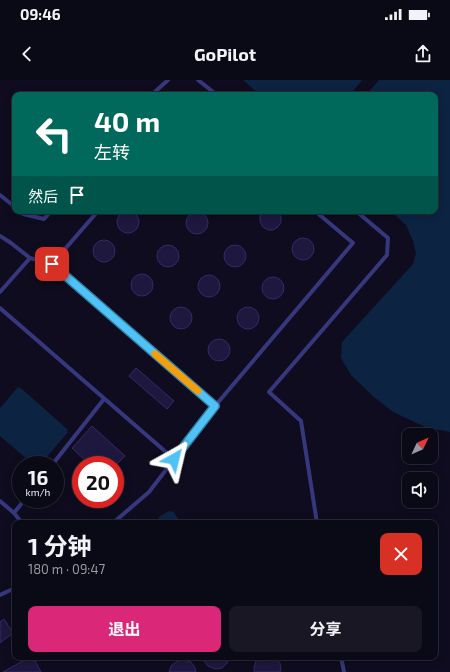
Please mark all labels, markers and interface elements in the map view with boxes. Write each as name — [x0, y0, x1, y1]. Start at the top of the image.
text: 09:46 — [20, 5, 61, 23]
icon: back — [16, 43, 38, 65]
text: GoPilot — [194, 43, 256, 65]
icon: share — [412, 43, 434, 65]
text: 40 m — [94, 104, 160, 138]
icon: left — [28, 108, 80, 160]
text: 左转 — [94, 141, 130, 163]
icon: arrive — [66, 184, 88, 206]
text: 然后 — [28, 187, 58, 205]
pin — [35, 247, 69, 281]
icon: arrive — [41, 253, 63, 275]
north arrow — [402, 428, 438, 464]
map controls — [402, 428, 438, 508]
position arrow — [153, 438, 195, 480]
speed limit sign: 20 — [72, 456, 124, 508]
text: 16 — [28, 465, 48, 489]
button: sound — [402, 472, 438, 508]
text: km/h — [26, 486, 50, 498]
text: 1 分钟 — [28, 531, 92, 560]
button: close — [380, 533, 422, 575]
text: 180 m · 09:47 — [28, 561, 105, 577]
button: 退出 — [28, 606, 221, 652]
button: 分享 — [229, 606, 422, 652]

